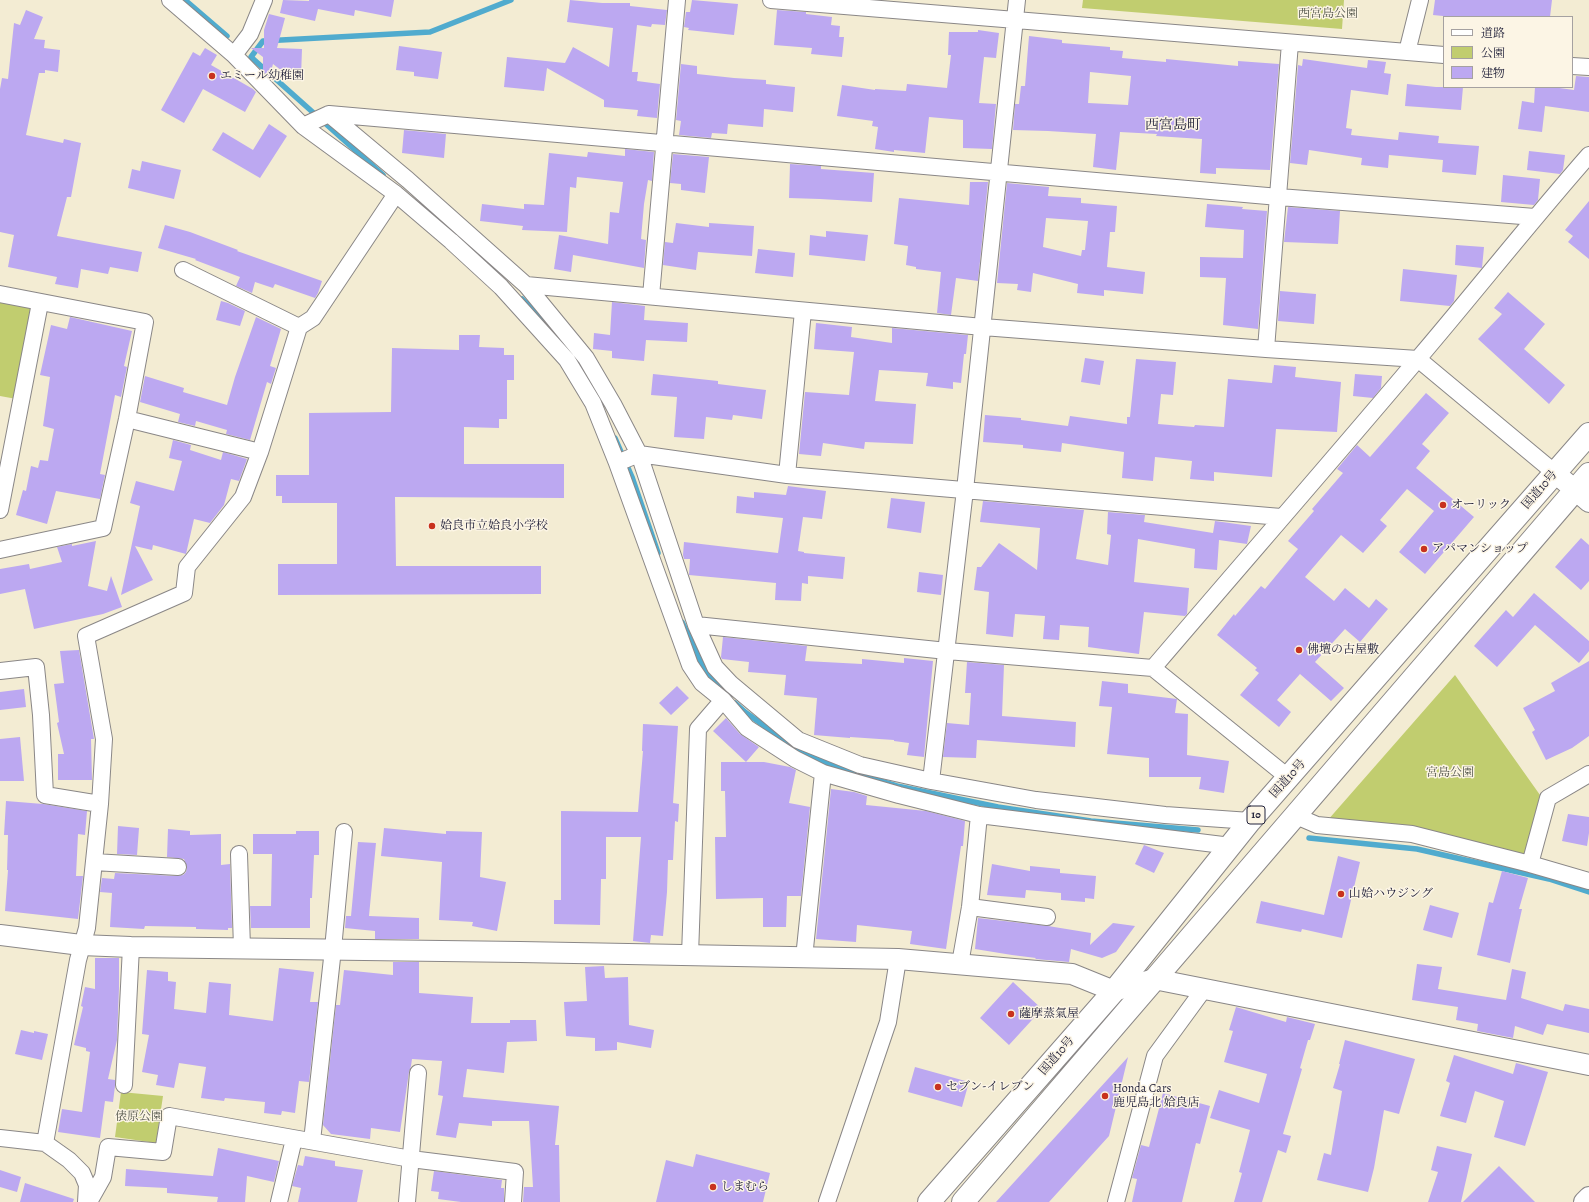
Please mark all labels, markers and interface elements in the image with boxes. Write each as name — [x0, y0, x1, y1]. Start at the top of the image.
park label: 西宮島公園 — [1298, 7, 1358, 21]
legend — [1443, 16, 1573, 88]
text: 道路 — [1481, 25, 1505, 41]
text: 公園 — [1481, 45, 1505, 61]
text: 建物 — [1481, 65, 1505, 81]
place label: エミール幼稚園 — [220, 69, 304, 83]
marker: エミール幼稚園 — [207, 71, 217, 81]
district label: 西宮島町 — [1145, 118, 1201, 134]
street label: 国道10号 — [1519, 468, 1561, 512]
place label: オーリック — [1451, 498, 1511, 512]
marker: オーリック — [1438, 500, 1448, 510]
place label: 姶良市立姶良小学校 — [440, 519, 548, 533]
marker: 姶良市立姶良小学校 — [427, 521, 437, 531]
place label: アパマンショップ — [1432, 542, 1528, 556]
marker: アパマンショップ — [1419, 544, 1429, 554]
place label: 佛壇の古屋敷 — [1307, 643, 1379, 657]
marker: 佛壇の古屋敷 — [1294, 645, 1304, 655]
street label: 国道10号 — [1267, 757, 1309, 801]
park label: 宮島公園 — [1426, 766, 1474, 780]
road number: 10 — [1247, 806, 1265, 824]
place label: 山姶ハウジング — [1349, 887, 1433, 901]
marker: 山姶ハウジング — [1336, 889, 1346, 899]
place label: 薩摩蒸氣屋 — [1019, 1007, 1079, 1021]
marker: 薩摩蒸氣屋 — [1006, 1009, 1016, 1019]
street label: 国道10号 — [1036, 1034, 1078, 1078]
place label: セブン-イレブン — [946, 1080, 1035, 1094]
marker: セブン-イレブン — [933, 1082, 943, 1092]
place label: Honda Cars 鹿児島北 姶良店 — [1113, 1082, 1199, 1110]
marker: Honda Cars 鹿児島北 姶良店 — [1100, 1091, 1110, 1101]
park label: 俵原公園 — [115, 1110, 163, 1124]
place label: しまむら — [721, 1180, 769, 1194]
marker: しまむら — [708, 1182, 718, 1192]

